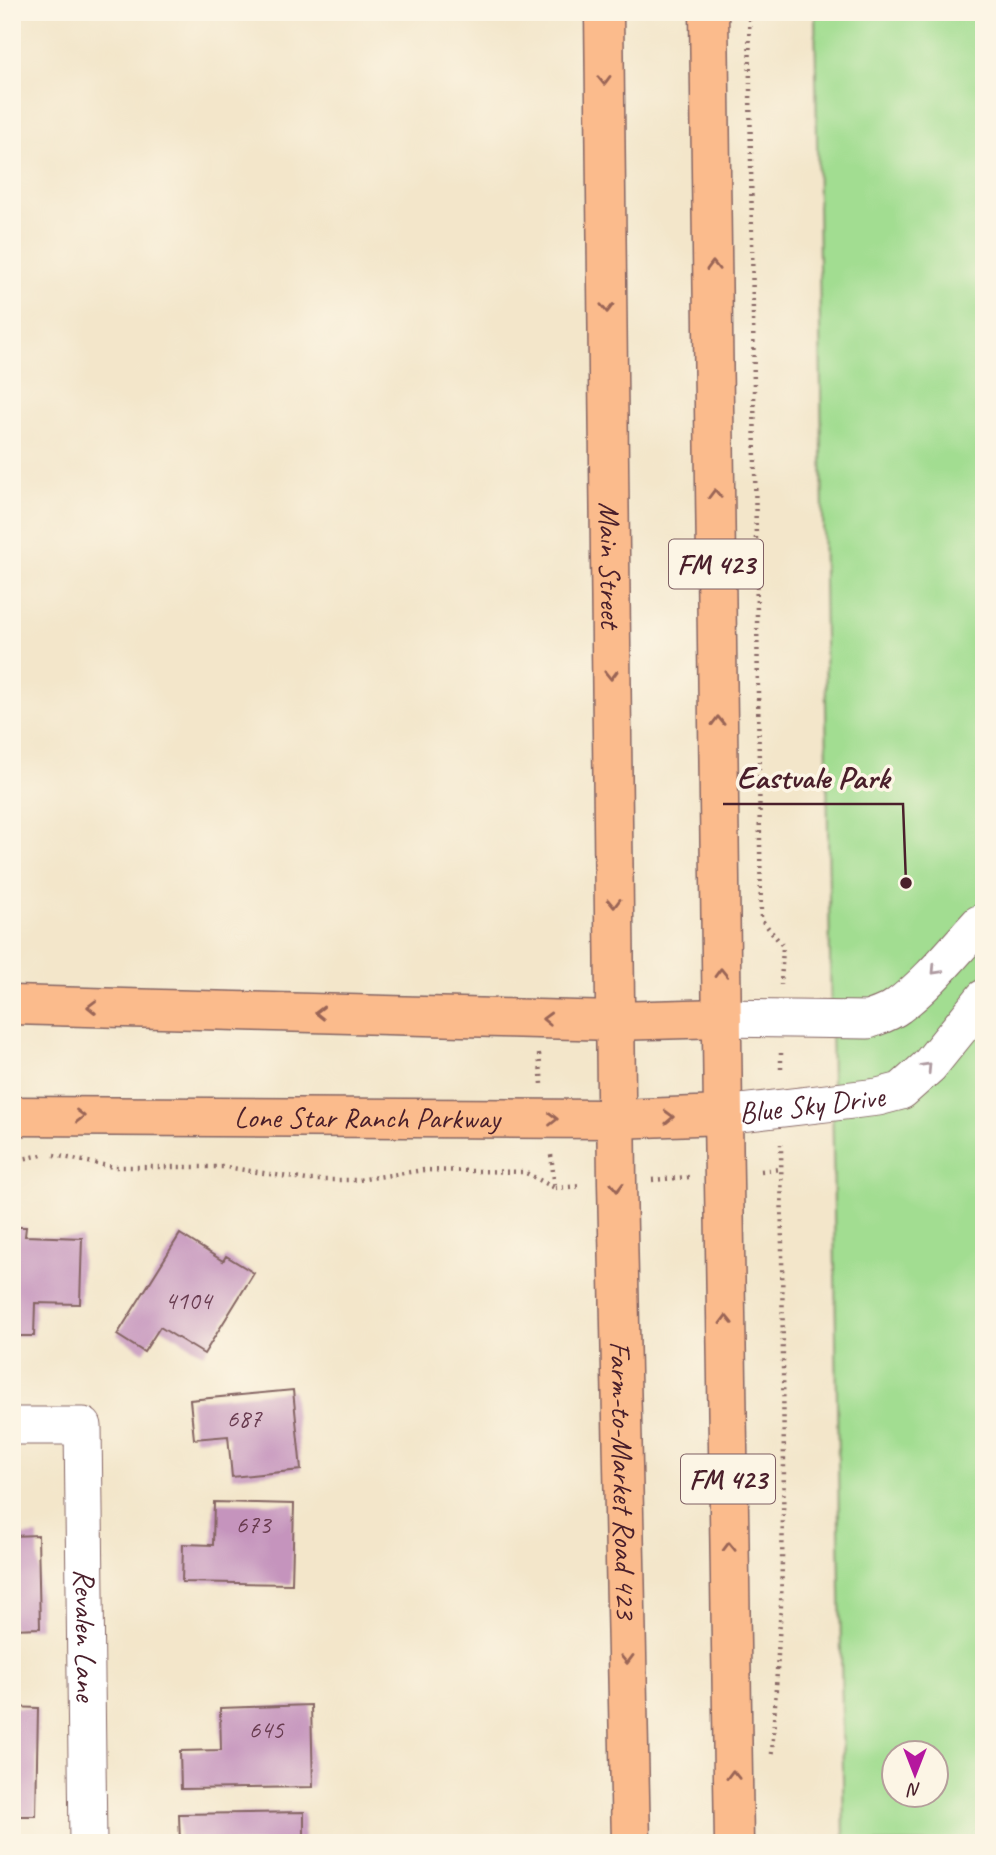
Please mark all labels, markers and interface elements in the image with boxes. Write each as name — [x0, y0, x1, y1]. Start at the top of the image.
one-way arrow — [597, 75, 612, 86]
one-way arrow — [705, 260, 720, 271]
one-way arrow — [599, 303, 615, 314]
one-way arrow — [707, 488, 723, 498]
street label: Main Street — [590, 502, 630, 631]
road number: FM 423 — [669, 540, 763, 588]
one-way arrow — [604, 670, 619, 681]
one-way arrow — [710, 715, 726, 726]
callout: Eastvale Park — [723, 751, 903, 804]
text: Eastvale Park — [737, 757, 892, 798]
one-way arrow — [606, 898, 622, 908]
one-way arrow — [931, 962, 944, 975]
one-way arrow — [713, 967, 729, 978]
one-way arrow — [87, 999, 97, 1015]
one-way arrow — [314, 1005, 325, 1020]
one-way arrow — [541, 1011, 552, 1026]
one-way arrow — [918, 1062, 931, 1075]
street label: Blue Sky Drive — [737, 1077, 891, 1132]
street label: Lone Star Ranch Parkway — [234, 1098, 503, 1137]
one-way arrow — [76, 1108, 86, 1124]
one-way arrow — [664, 1109, 675, 1124]
one-way arrow — [548, 1111, 559, 1127]
one-way arrow — [610, 1182, 625, 1193]
house number: 4104 — [165, 1284, 214, 1317]
one-way arrow — [718, 1314, 733, 1325]
street label: Farm-to-Market Road 423 — [601, 1341, 645, 1622]
house number: 687 — [226, 1402, 263, 1435]
road number: FM 423 — [681, 1454, 775, 1504]
house number: 673 — [235, 1508, 273, 1541]
one-way arrow — [721, 1541, 737, 1552]
street label: Revalen Lane — [66, 1569, 105, 1704]
one-way arrow — [620, 1654, 635, 1665]
house number: 645 — [248, 1713, 285, 1746]
north arrow — [880, 1740, 950, 1810]
one-way arrow — [725, 1769, 740, 1780]
text: N — [906, 1778, 921, 1802]

